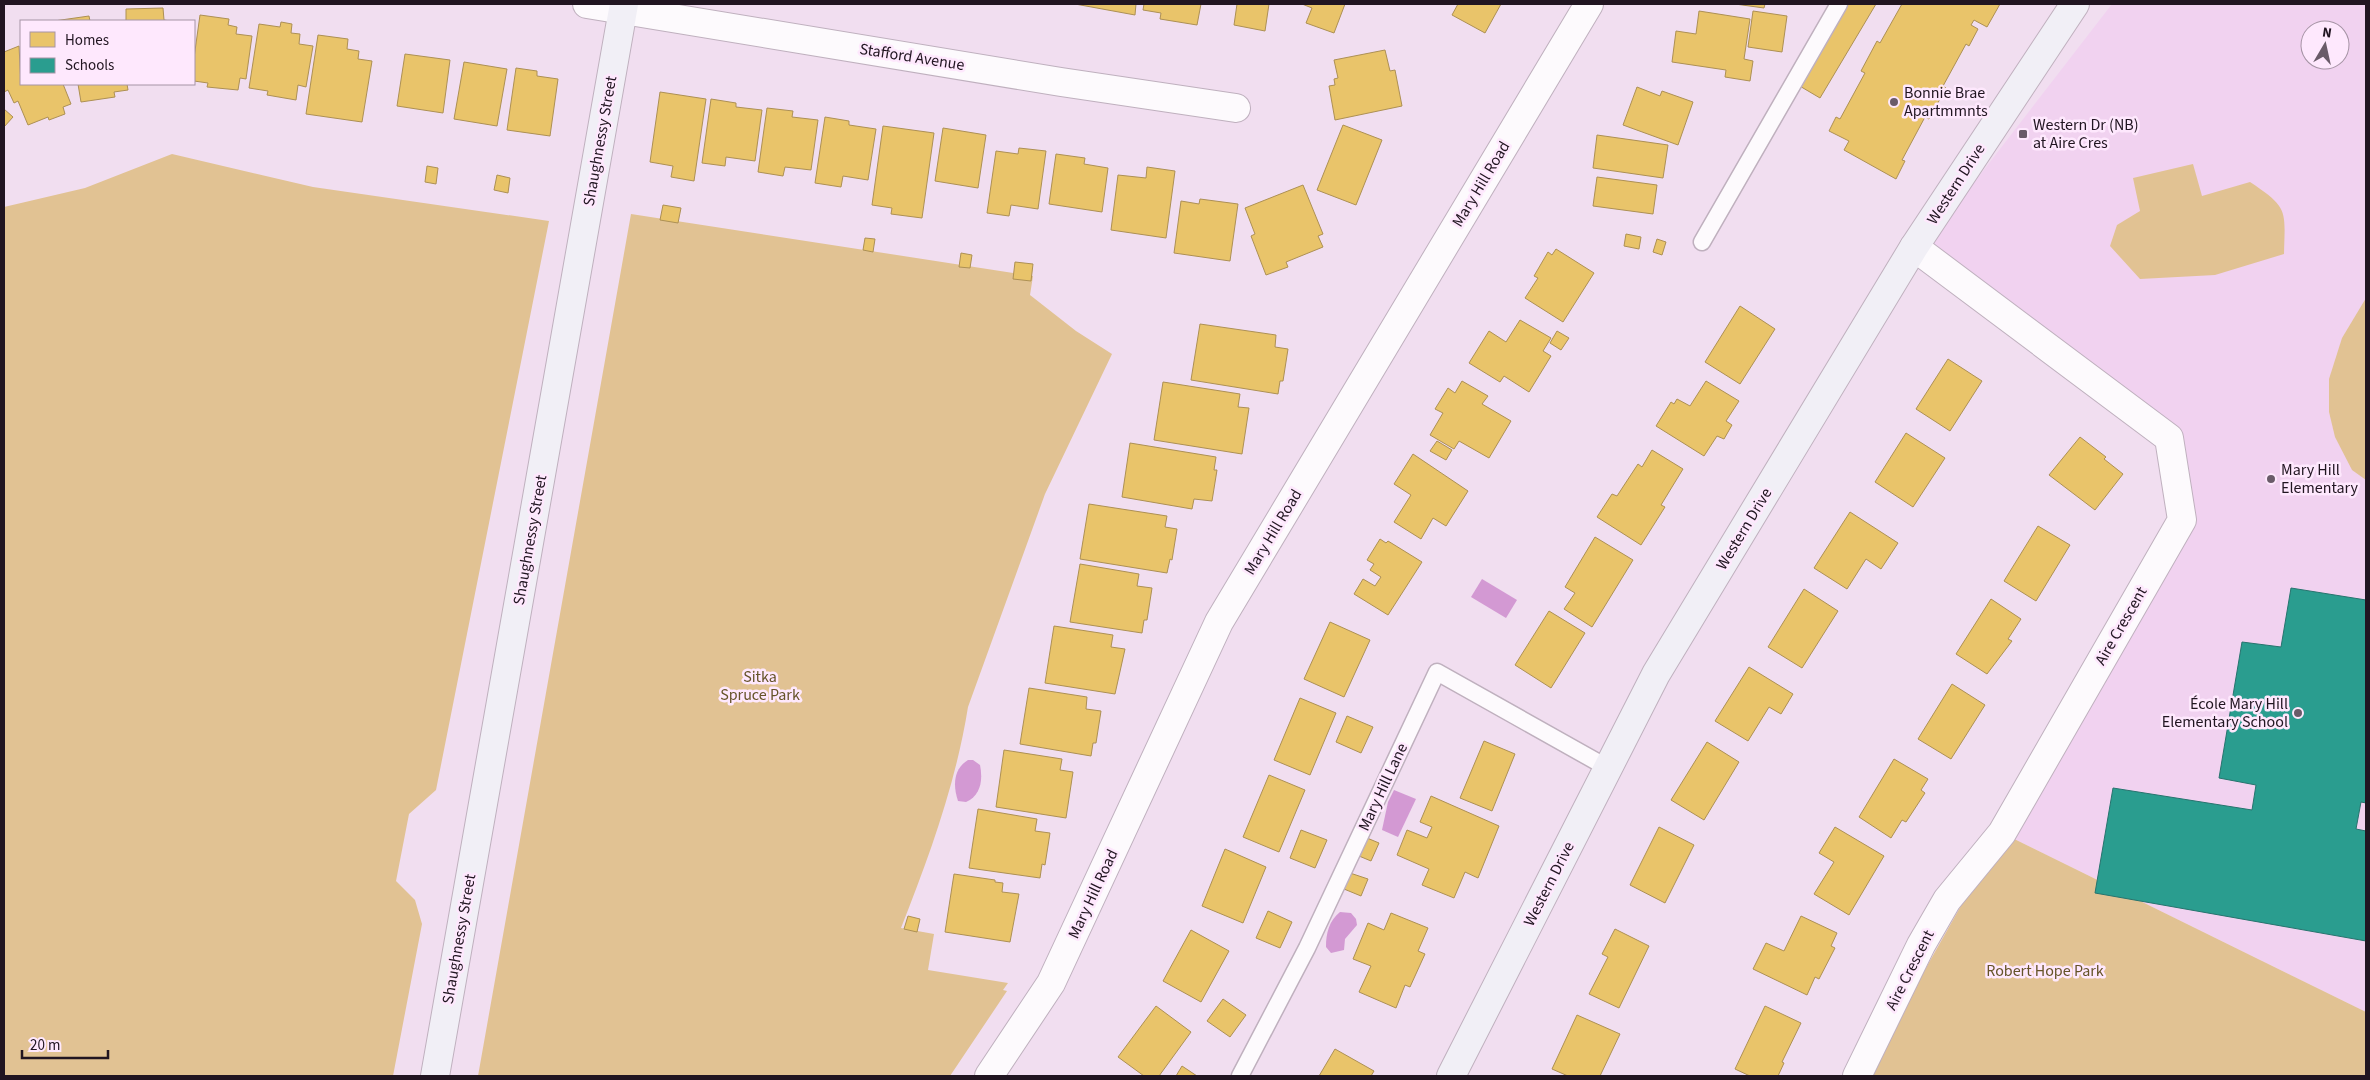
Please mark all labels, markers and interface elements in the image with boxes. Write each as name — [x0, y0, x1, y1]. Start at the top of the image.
legend — [20, 20, 195, 85]
north arrow — [2300, 20, 2350, 70]
text: N — [2321, 23, 2333, 44]
text: Homes — [65, 30, 109, 51]
street label: Stafford Avenue — [858, 38, 966, 76]
text: Schools — [65, 55, 114, 76]
street label: Shaughnessy Street — [578, 74, 622, 208]
place label: Bonnie Brae Apartmmnts — [1904, 82, 1988, 122]
marker: Bonnie Brae Apartmmnts — [1888, 96, 1900, 108]
place label: Western Dr (NB) at Aire Cres — [2033, 114, 2139, 154]
marker: Western Dr (NB) at Aire Cres — [2017, 128, 2029, 140]
street label: Mary Hill Road — [1447, 137, 1515, 231]
street label: Western Drive — [1922, 139, 1990, 229]
place label: Mary Hill Elementary — [2281, 459, 2358, 499]
street label: Shaughnessy Street — [508, 473, 552, 607]
marker: Mary Hill Elementary — [2265, 473, 2277, 485]
street label: Western Drive — [1711, 484, 1777, 574]
street label: Mary Hill Road — [1239, 485, 1307, 579]
street label: Aire Crescent — [2090, 582, 2153, 669]
park label: Sitka Spruce Park — [720, 666, 800, 706]
place label: École Mary Hill Elementary School — [2162, 693, 2288, 733]
marker: École Mary Hill Elementary School — [2292, 707, 2304, 719]
street label: Mary Hill Lane — [1353, 739, 1413, 835]
street label: Western Drive — [1518, 838, 1580, 930]
street label: Mary Hill Road — [1063, 846, 1123, 942]
street label: Shaughnessy Street — [437, 872, 481, 1006]
street label: Aire Crescent — [1880, 926, 1940, 1014]
park label: Robert Hope Park — [1986, 960, 2104, 982]
scale bar — [22, 1028, 109, 1060]
text: 20 m — [30, 1035, 60, 1056]

